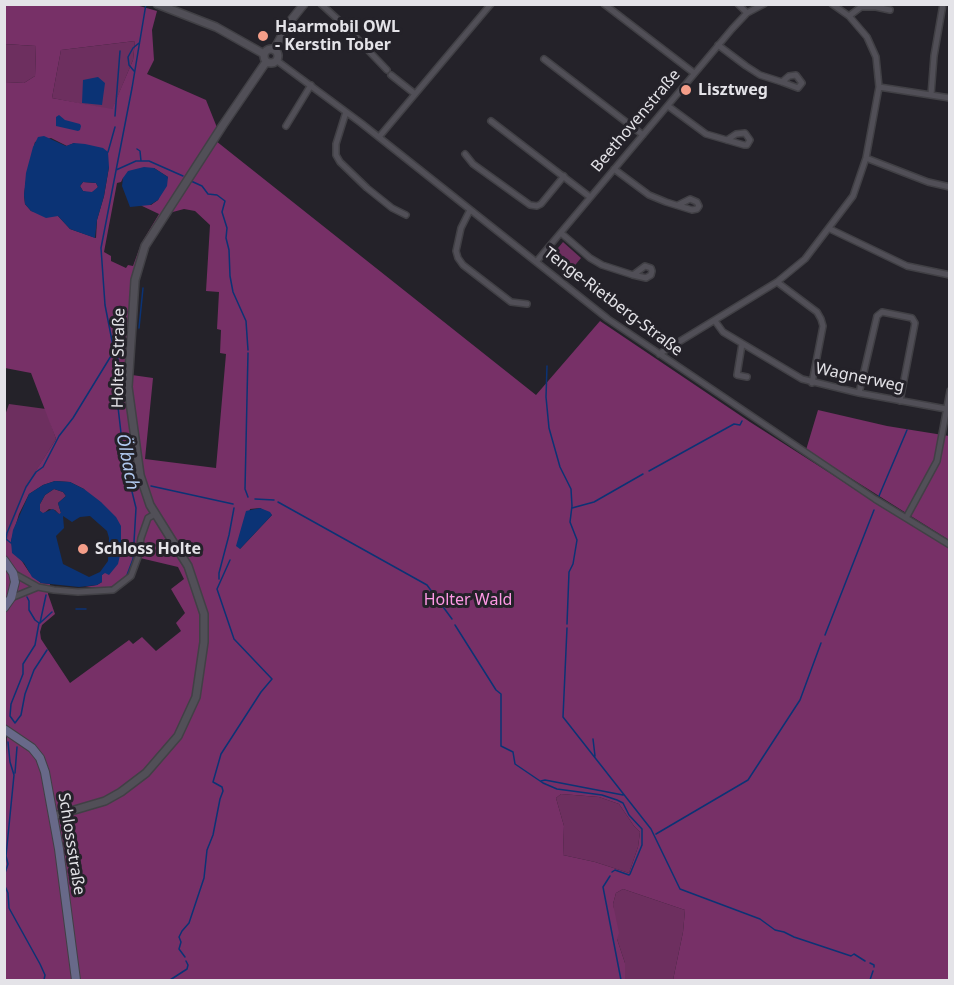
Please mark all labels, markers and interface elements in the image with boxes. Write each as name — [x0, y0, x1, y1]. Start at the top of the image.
place label: Haarmobil OWL - Kerstin Tober — [275, 17, 400, 55]
marker: Haarmobil OWL - Kerstin Tober — [256, 29, 270, 43]
street label: Beethovenstraße — [587, 66, 685, 176]
place label: Lisztweg — [698, 80, 768, 100]
marker: Lisztweg — [679, 83, 693, 97]
street label: Tenge-Rietberg-Straße — [540, 244, 686, 360]
street label: Holter Straße — [109, 308, 129, 408]
street label: Wagnerweg — [814, 359, 906, 397]
water label: Ölbach — [111, 432, 143, 492]
place label: Schloss Holte — [95, 539, 201, 559]
marker: Schloss Holte — [76, 542, 90, 556]
park label: Holter Wald — [424, 590, 512, 610]
street label: Schlossstraße — [53, 791, 89, 897]

